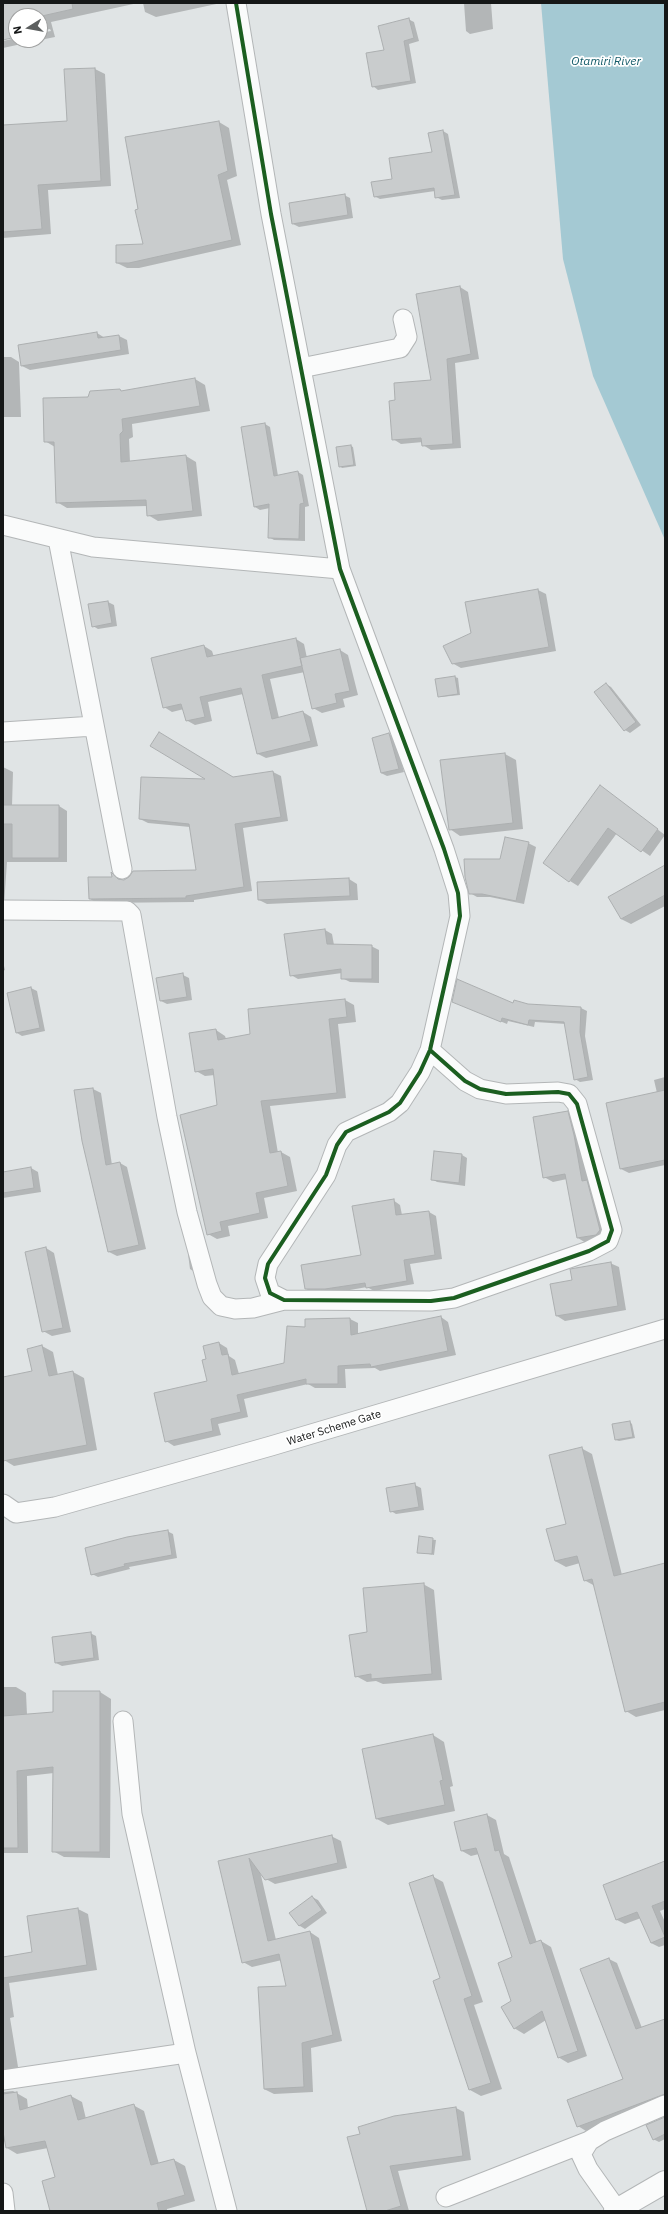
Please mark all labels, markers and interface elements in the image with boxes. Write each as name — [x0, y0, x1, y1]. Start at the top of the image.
north arrow — [8, 8, 48, 48]
text: N — [10, 25, 25, 35]
water label: Otamiri River — [571, 55, 641, 69]
street label: Water Scheme Gate — [285, 1407, 383, 1449]

